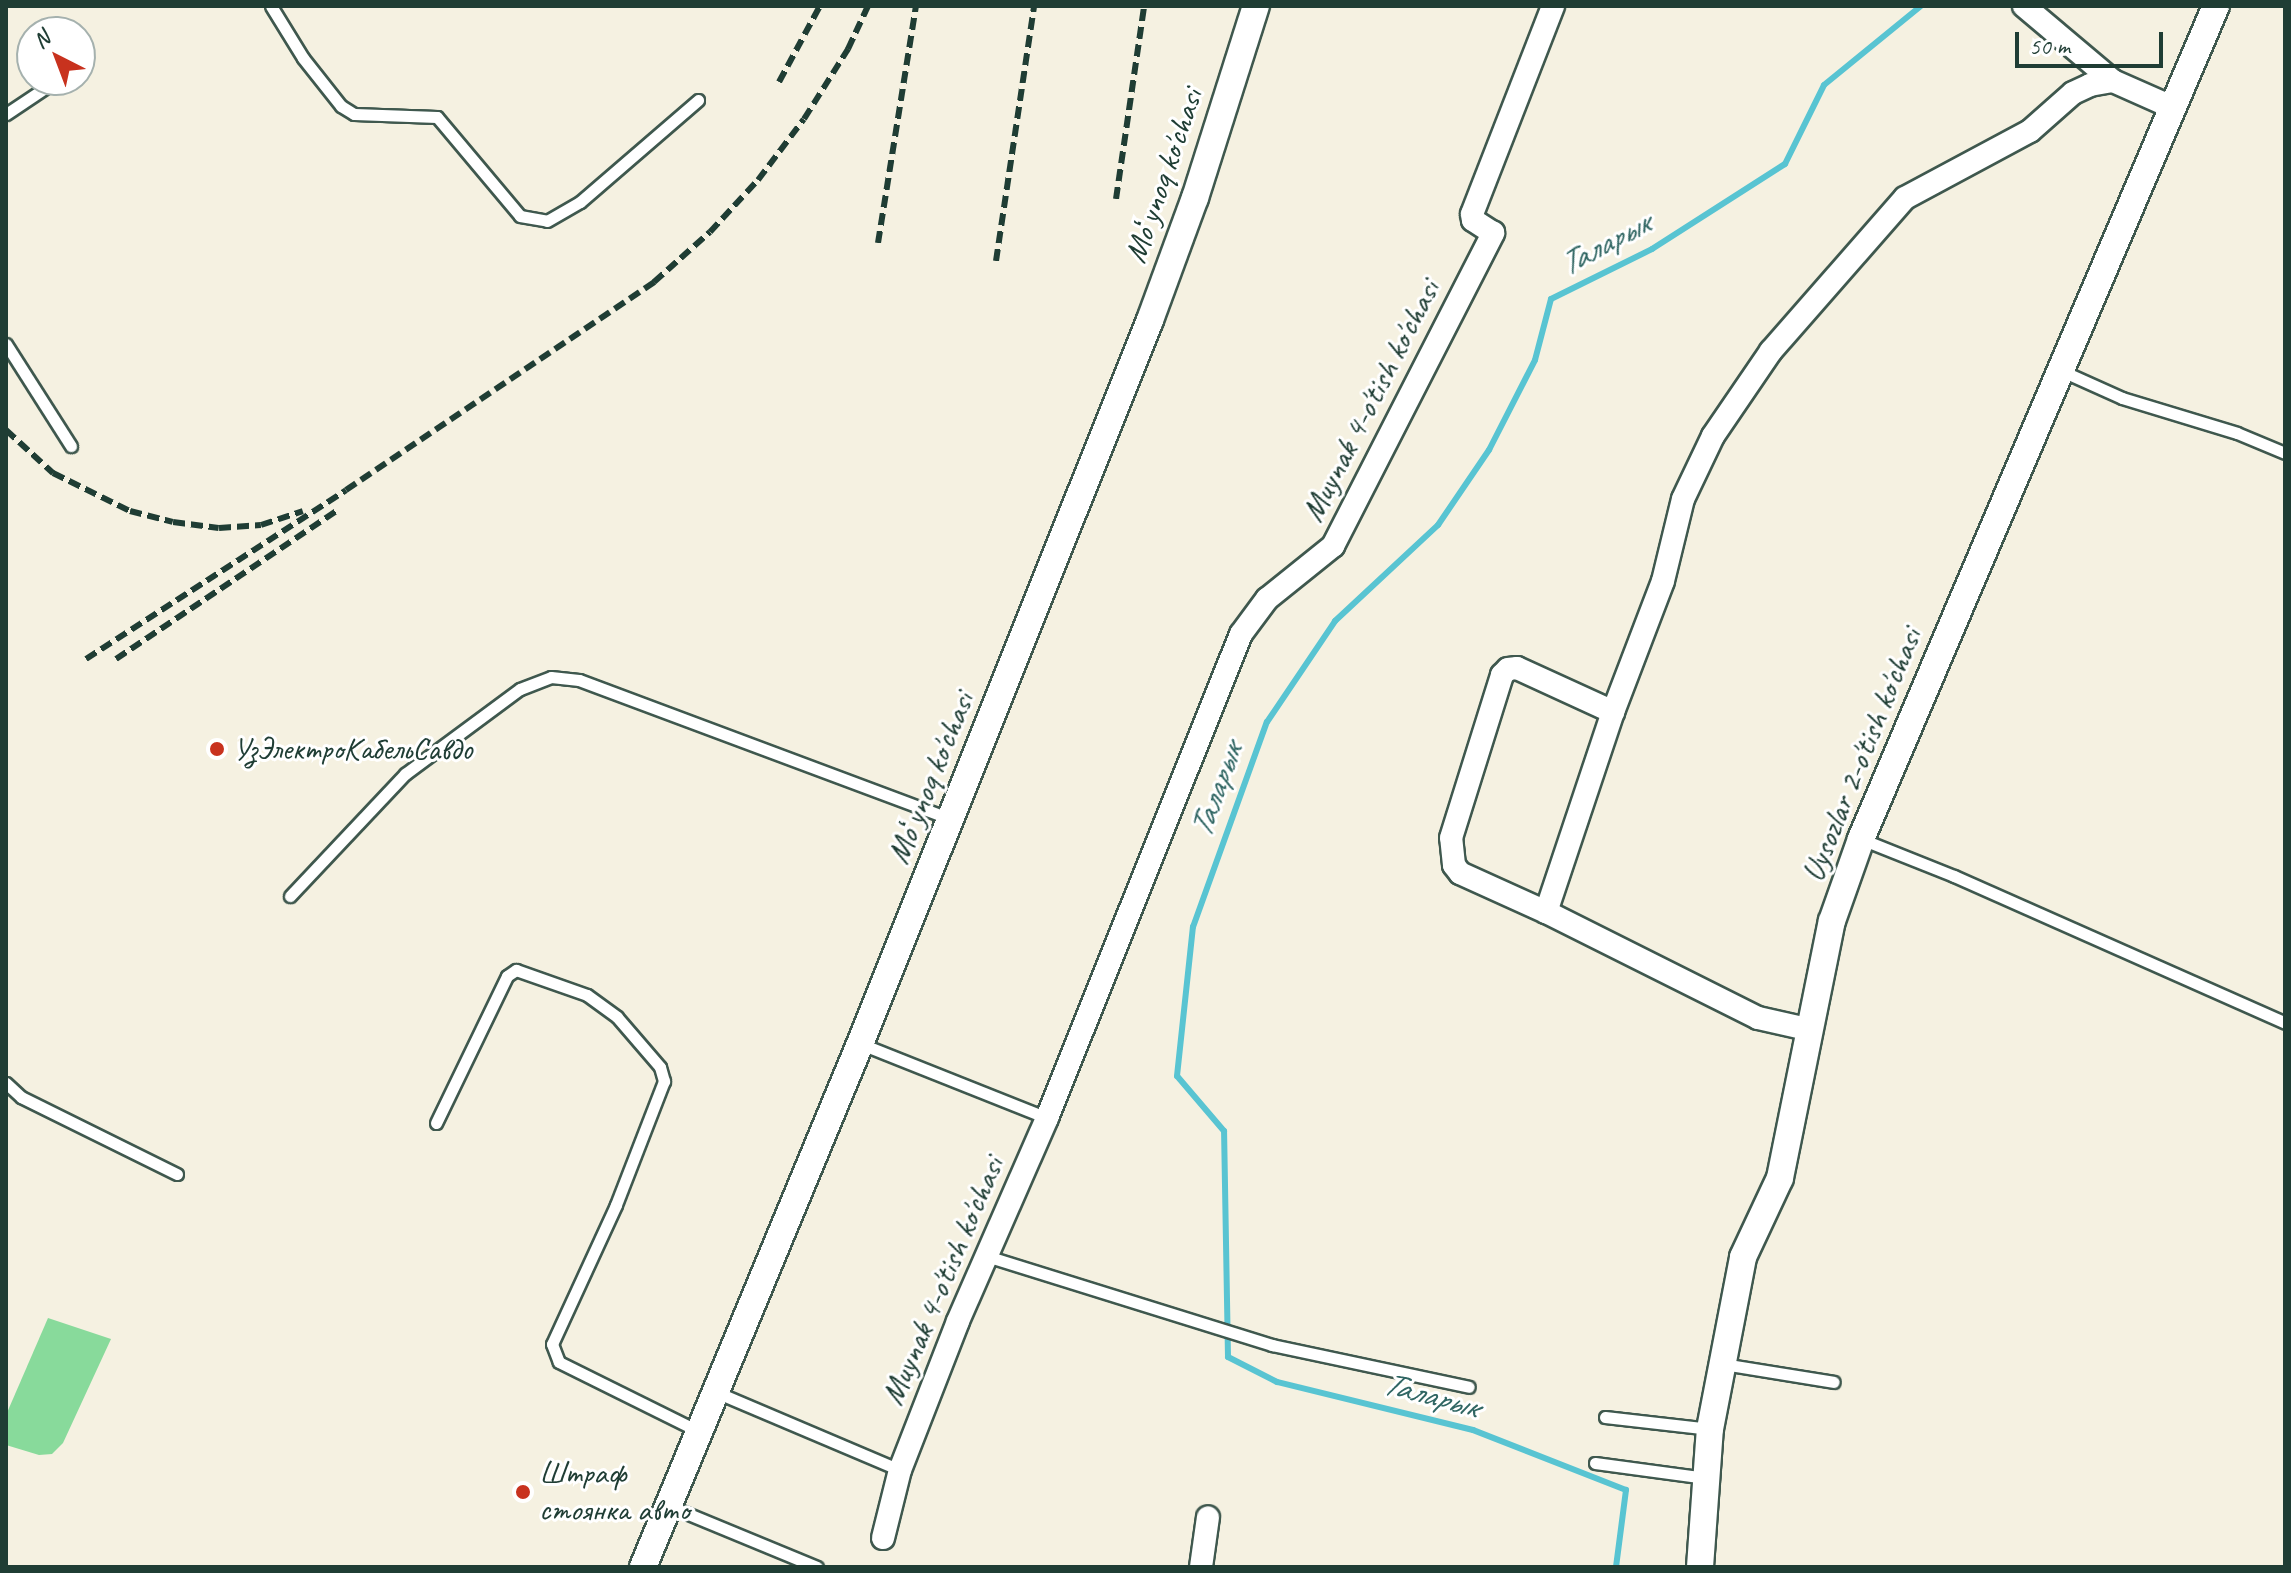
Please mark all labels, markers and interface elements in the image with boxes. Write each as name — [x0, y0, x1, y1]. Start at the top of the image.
north arrow — [16, 16, 96, 96]
scale bar — [2019, 16, 2167, 66]
text: N — [27, 25, 56, 55]
text: 50 m — [2029, 31, 2070, 61]
street label: Moʻynoq ko'chasi — [1116, 84, 1212, 268]
water label: Таларык — [1551, 202, 1657, 284]
street label: Muynak 4-o'tish ko'chasi — [1294, 274, 1448, 528]
street label: Uysozlar 2-o'tish ko'chasi — [1794, 623, 1930, 887]
street label: Moʻynoq ko'chasi — [879, 687, 983, 869]
place label: УзЭлектроКабельСавдо — [233, 730, 472, 768]
water label: Таларык — [1179, 737, 1251, 843]
marker: УзЭлектроКабельСавдо — [208, 740, 226, 758]
street label: Muynak 4-o'tish ko'chasi — [873, 1151, 1013, 1411]
water label: Таларык — [1379, 1362, 1483, 1426]
place label: Штраф стоянка авто — [539, 1455, 692, 1530]
marker: Штраф стоянка авто — [514, 1483, 532, 1501]

